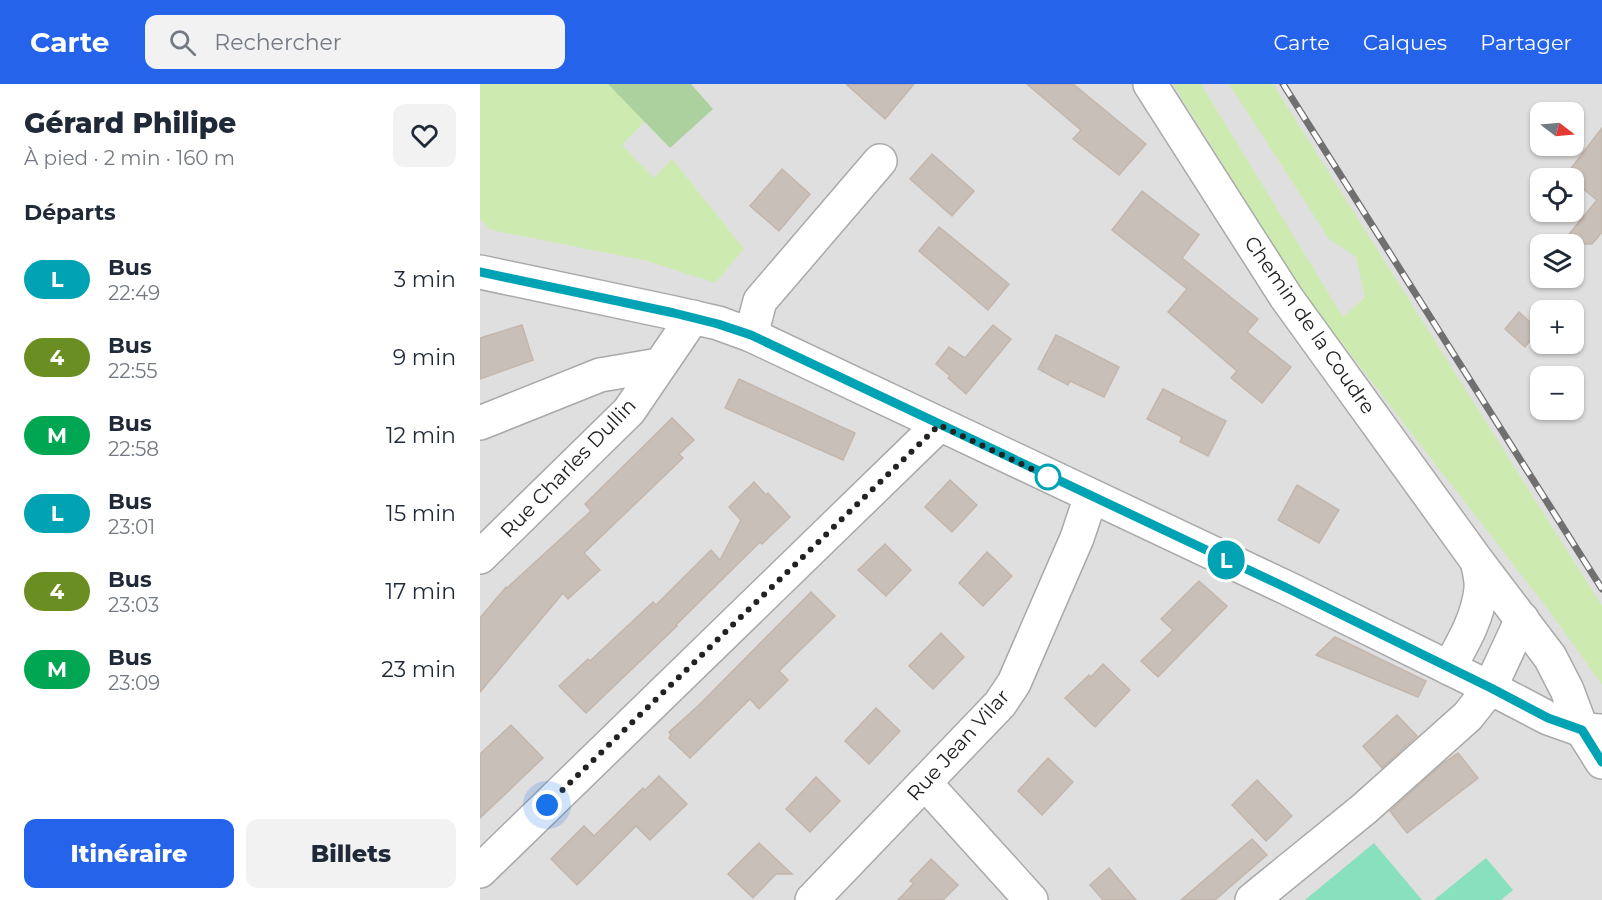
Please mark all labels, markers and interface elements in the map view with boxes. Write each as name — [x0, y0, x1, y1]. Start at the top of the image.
search box — [145, 15, 565, 69]
text: Carte — [30, 25, 109, 59]
icon: search — [166, 26, 199, 59]
text: Rechercher — [214, 29, 342, 56]
text: Carte — [1273, 30, 1330, 55]
text: Calques — [1363, 30, 1447, 55]
text: Partager — [1480, 30, 1572, 55]
north arrow — [1530, 102, 1584, 156]
map controls — [1530, 102, 1584, 420]
button: heart — [393, 104, 456, 167]
text: Gérard Philipe — [24, 106, 236, 140]
text: À pied · 2 min · 160 m — [24, 146, 235, 170]
button: locate — [1530, 168, 1584, 222]
text: Départs — [24, 199, 116, 226]
street label: Chemin de la Coudre — [1239, 231, 1381, 419]
button: layers — [1530, 234, 1584, 288]
text: Bus — [108, 254, 152, 281]
text: 3 min — [394, 266, 456, 293]
text: L — [51, 267, 63, 292]
text: 22:49 — [108, 281, 160, 305]
button: + — [1530, 300, 1584, 354]
text: Bus — [108, 332, 152, 359]
text: 9 min — [393, 344, 456, 371]
text: 4 — [50, 345, 64, 370]
text: 22:55 — [108, 359, 158, 383]
button: − — [1530, 366, 1584, 420]
street label: Rue Charles Dullin — [495, 393, 641, 543]
text: Bus — [108, 410, 152, 437]
text: 12 min — [386, 422, 456, 449]
text: M — [47, 423, 67, 448]
text: 22:58 — [108, 437, 159, 461]
unlabelled marker — [1035, 464, 1061, 490]
text: Bus — [108, 488, 152, 515]
text: 15 min — [386, 500, 456, 527]
text: L — [51, 501, 63, 526]
text: 23:01 — [108, 515, 155, 539]
line badge: L — [1206, 540, 1245, 580]
text: L — [1220, 548, 1232, 573]
text: Bus — [108, 566, 152, 593]
text: 17 min — [385, 578, 456, 605]
text: 4 — [50, 579, 64, 604]
text: 23:03 — [108, 593, 159, 617]
text: Bus — [108, 644, 152, 671]
text: 23 min — [381, 656, 456, 683]
text: M — [47, 657, 67, 682]
text: 23:09 — [108, 671, 160, 695]
street label: Rue Jean Vilar — [902, 684, 1014, 806]
your location — [532, 790, 562, 820]
button: Itinéraire — [24, 819, 234, 888]
button: Billets — [246, 819, 456, 888]

